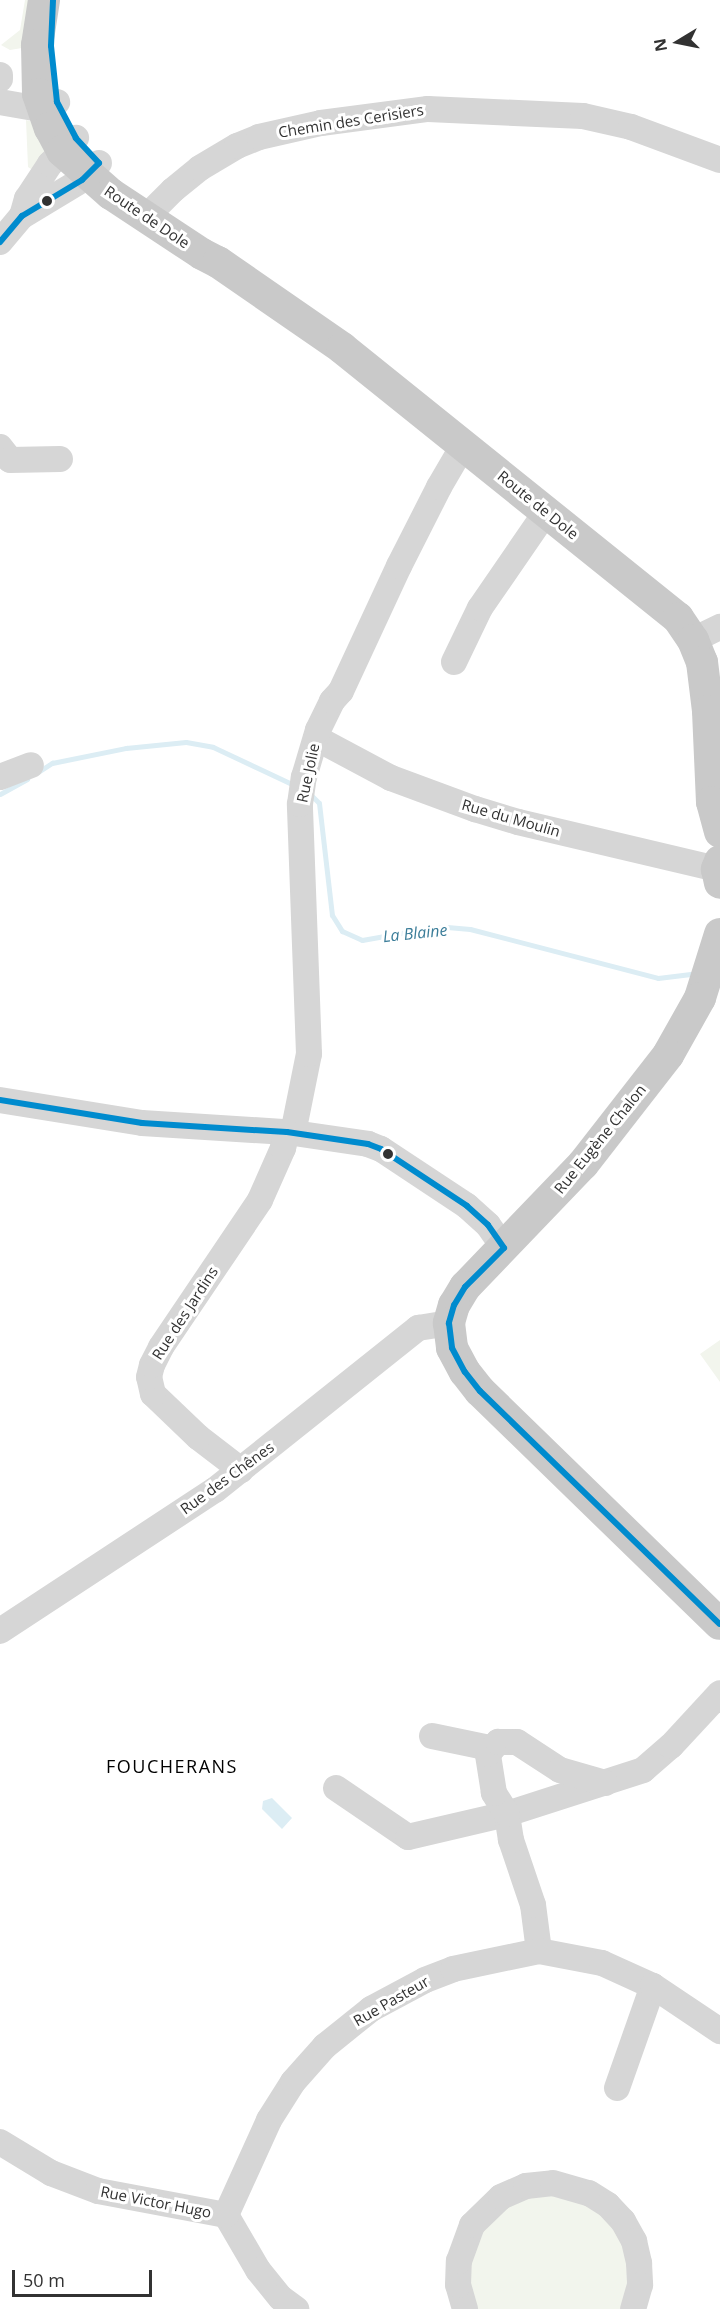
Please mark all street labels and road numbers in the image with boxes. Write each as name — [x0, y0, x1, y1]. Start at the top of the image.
street label: Chemin des Cerisiers — [277, 101, 425, 141]
street label: Route de Dole — [101, 182, 193, 252]
street label: Route de Dole — [494, 467, 582, 543]
street label: Rue Jolie — [293, 742, 323, 804]
street label: Rue du Moulin — [460, 795, 562, 841]
street label: Rue Eugène Chalon — [550, 1081, 650, 1197]
street label: Rue des Jardins — [148, 1263, 222, 1363]
street label: Rue des Chênes — [177, 1438, 277, 1518]
street label: Rue Pasteur — [350, 1972, 432, 2030]
street label: Rue Victor Hugo — [99, 2182, 213, 2222]

